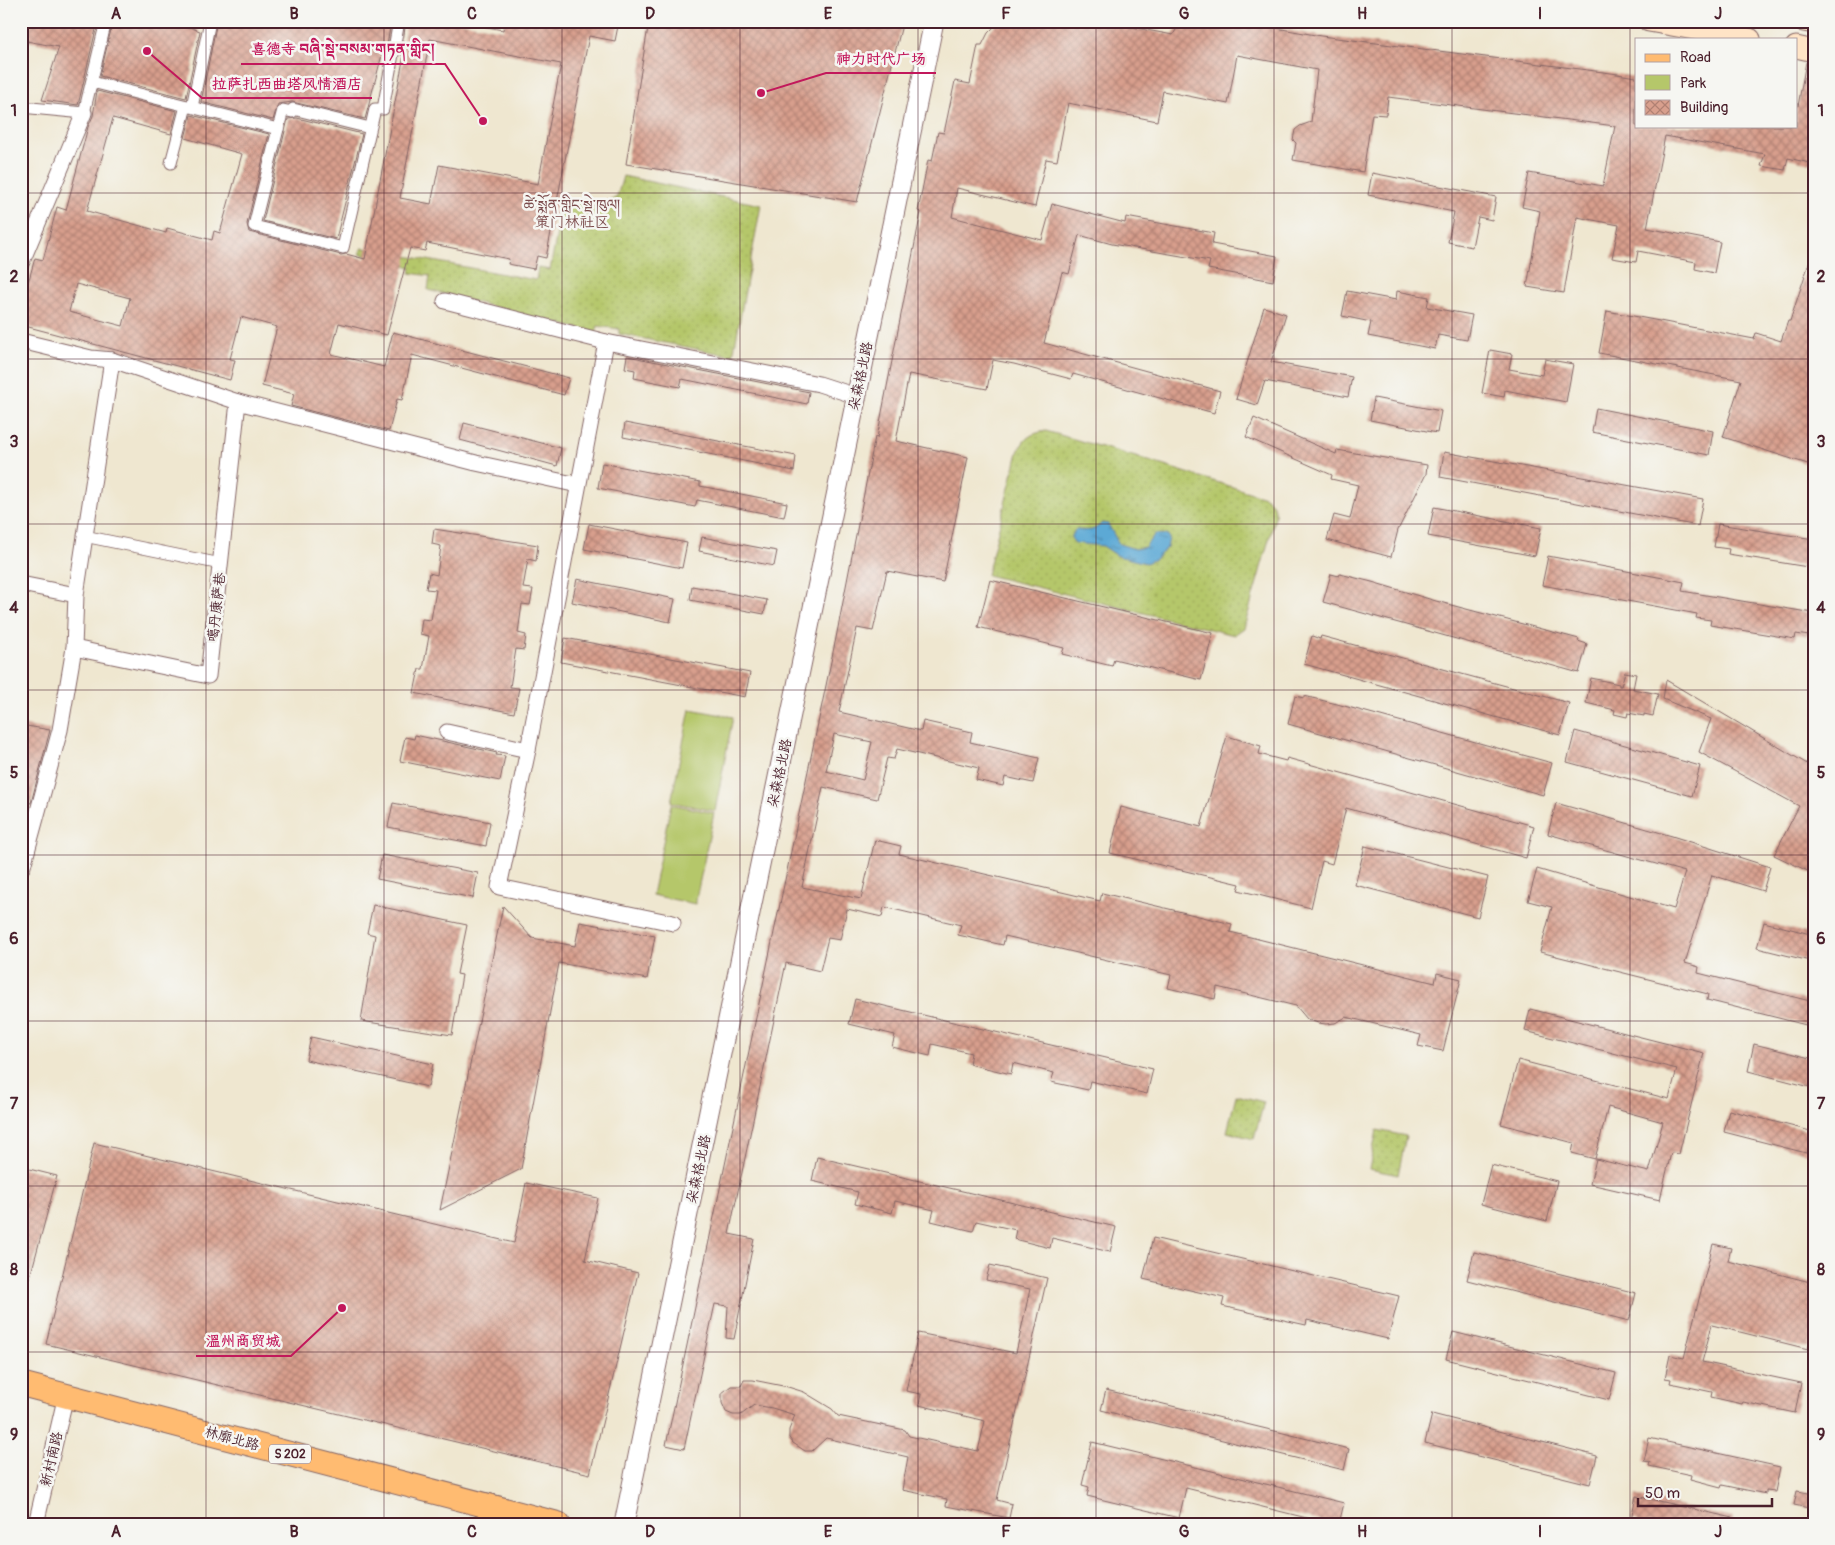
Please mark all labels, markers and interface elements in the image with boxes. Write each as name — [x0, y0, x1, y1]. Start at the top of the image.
text: A — [111, 4, 122, 24]
text: B — [289, 4, 299, 24]
text: C — [467, 4, 477, 24]
text: D — [645, 4, 655, 24]
text: E — [824, 4, 833, 24]
text: F — [1001, 4, 1011, 24]
text: G — [1179, 4, 1190, 24]
text: H — [1357, 4, 1367, 24]
text: I — [1538, 4, 1542, 24]
text: J — [1714, 4, 1722, 24]
callout: 喜德寺 བཞི་སྡེ་བསམ་གཏན་གླིང། — [241, 34, 445, 64]
text: 喜德寺 བཞི་སྡེ་བསམ་གཏན་གླིང། — [251, 37, 435, 62]
legend — [1635, 38, 1798, 128]
callout: 神力时代广场 — [826, 43, 936, 73]
text: Road — [1680, 48, 1711, 67]
text: 神力时代广场 — [836, 50, 926, 69]
callout: 拉萨扎西曲塔风情酒店 — [202, 68, 372, 98]
text: Park — [1680, 74, 1707, 93]
text: 拉萨扎西曲塔风情酒店 — [212, 75, 362, 94]
text: Building — [1680, 98, 1728, 117]
text: 1 — [11, 101, 17, 121]
text: 1 — [1818, 101, 1824, 121]
district label: ཚེ་སྨོན་གླིང་སྡེ་ཁུལ། 策门林社区 — [524, 193, 620, 232]
text: 2 — [10, 267, 19, 287]
text: 2 — [1817, 267, 1826, 287]
street label: 朵森格北路 — [845, 340, 876, 412]
text: 3 — [10, 432, 19, 452]
text: 3 — [1817, 432, 1826, 452]
street label: 噶丹康萨巷 — [204, 570, 229, 643]
text: 4 — [9, 598, 19, 618]
text: 4 — [1816, 598, 1826, 618]
street label: 朵森格北路 — [764, 737, 795, 809]
text: 5 — [10, 763, 19, 783]
text: 5 — [1817, 763, 1826, 783]
text: 6 — [9, 929, 19, 949]
text: 6 — [1816, 929, 1826, 949]
text: 7 — [10, 1094, 19, 1114]
text: 7 — [1817, 1094, 1826, 1114]
street label: 朵森格北路 — [683, 1133, 714, 1205]
text: 8 — [10, 1260, 18, 1280]
text: 8 — [1817, 1260, 1825, 1280]
callout: 温州商贸城 — [196, 1326, 291, 1356]
text: 温州商贸城 — [205, 1332, 281, 1351]
street label: 林廓北路 — [203, 1423, 261, 1454]
text: 9 — [10, 1425, 18, 1445]
text: 9 — [1817, 1425, 1825, 1445]
street label: 新村南路 — [37, 1430, 66, 1488]
road number: S 202 — [269, 1445, 311, 1464]
scale bar — [1638, 1475, 1771, 1507]
text: 50 m — [1645, 1484, 1680, 1503]
text: A — [111, 1522, 122, 1542]
text: B — [289, 1522, 299, 1542]
text: C — [467, 1522, 477, 1542]
text: D — [645, 1522, 655, 1542]
text: E — [824, 1522, 833, 1542]
text: F — [1001, 1522, 1011, 1542]
text: G — [1179, 1522, 1190, 1542]
text: H — [1357, 1522, 1367, 1542]
text: I — [1538, 1522, 1542, 1542]
text: J — [1714, 1522, 1722, 1542]

